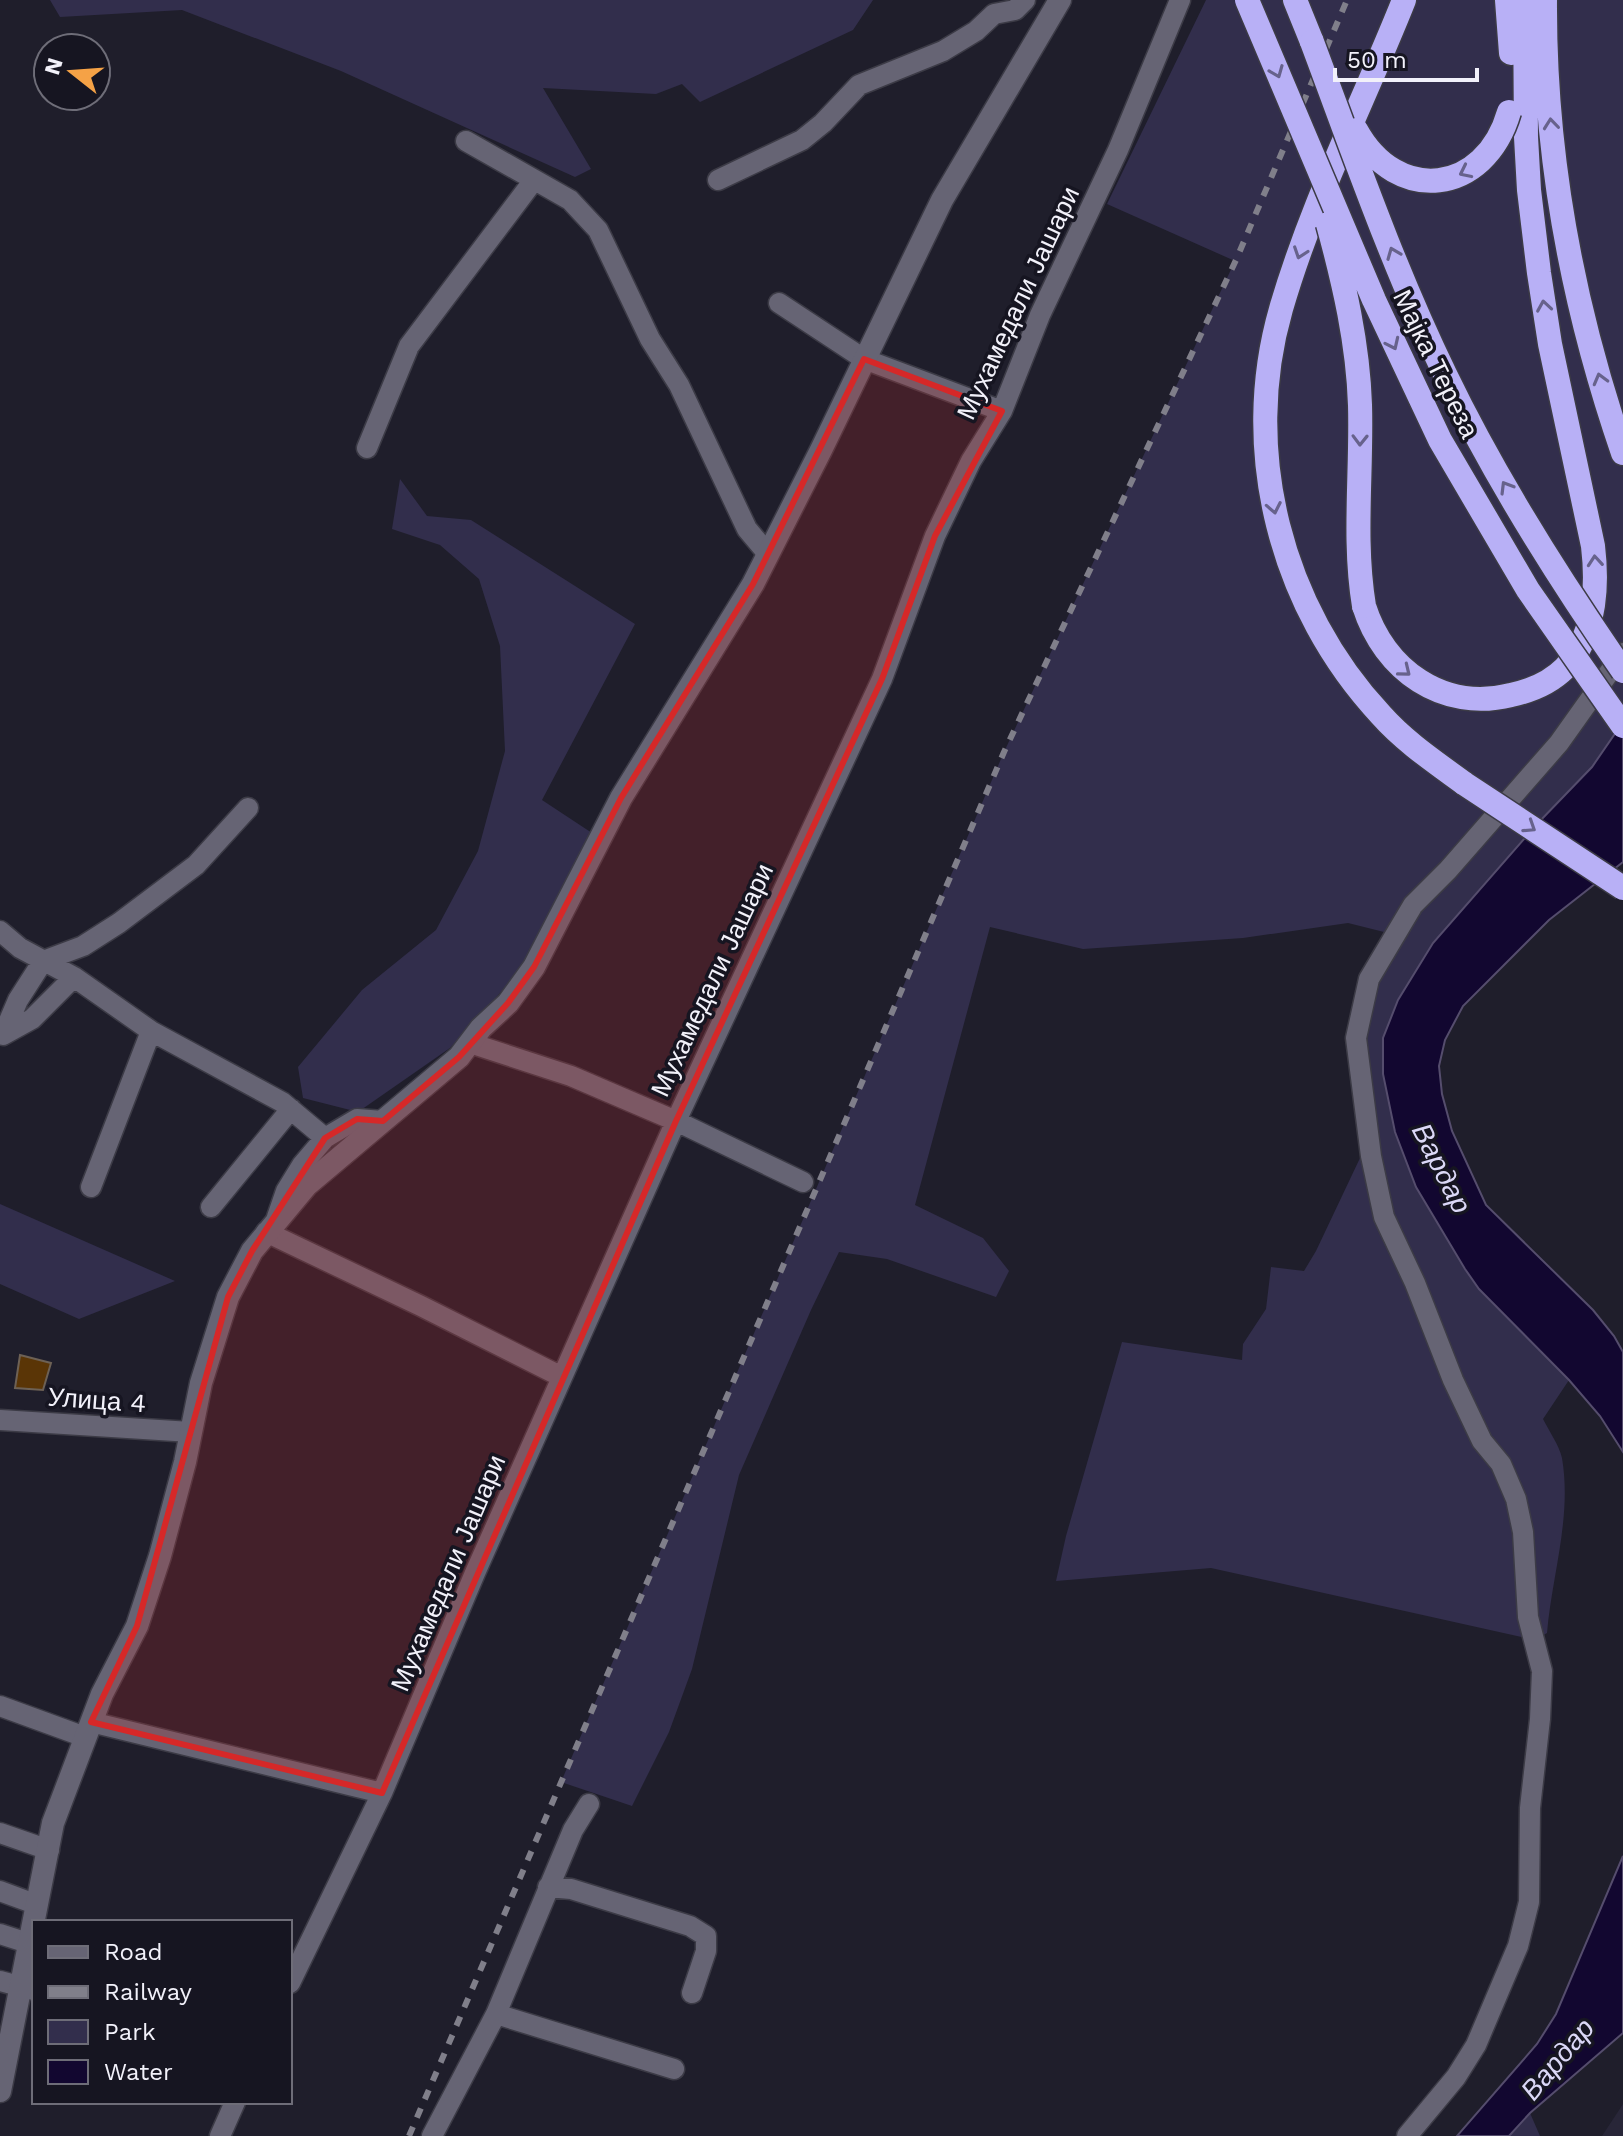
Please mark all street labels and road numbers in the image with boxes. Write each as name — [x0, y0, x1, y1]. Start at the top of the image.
street label: Мухамедали Јашари — [951, 182, 1085, 424]
street label: Мајка Тереза — [1387, 285, 1485, 443]
street label: Мухамедали Јашари — [645, 859, 779, 1101]
street label: Улица 4 — [47, 1382, 147, 1418]
street label: Мухамедали Јашари — [385, 1450, 511, 1696]

